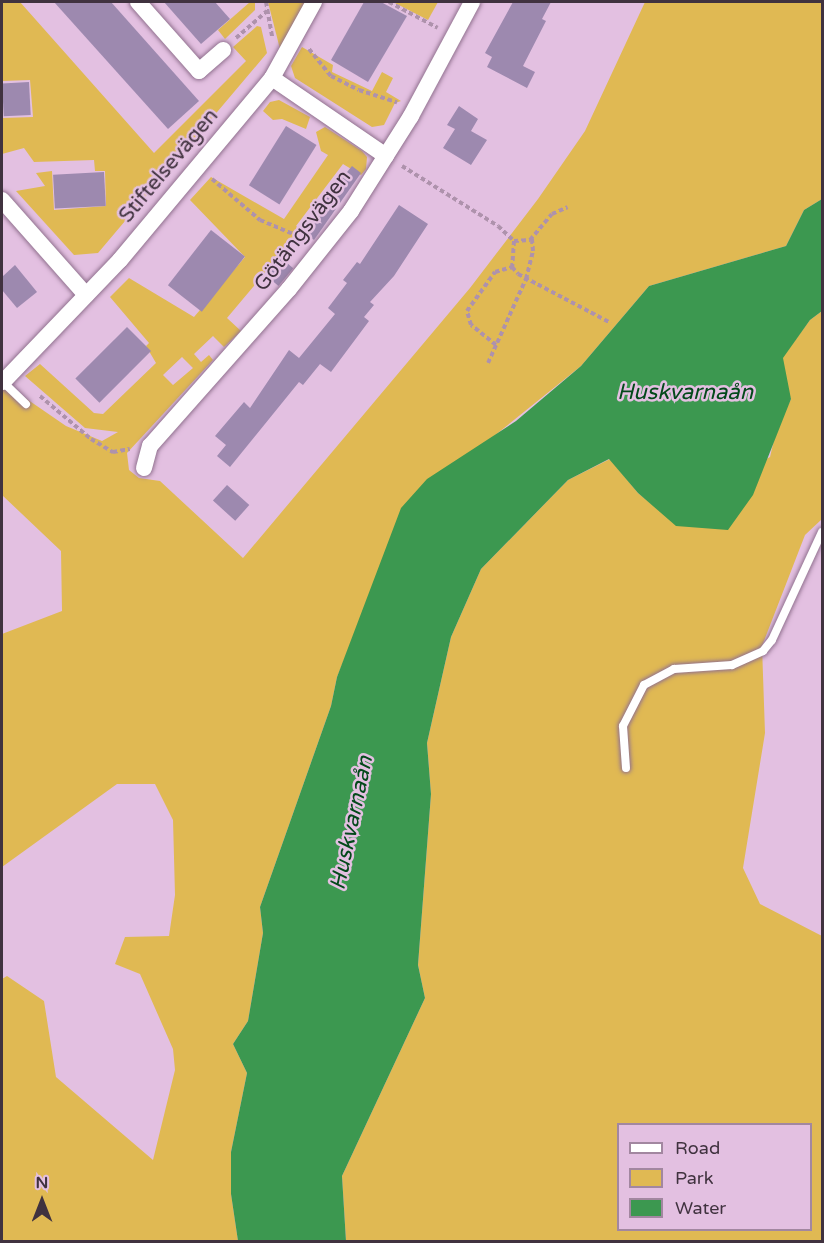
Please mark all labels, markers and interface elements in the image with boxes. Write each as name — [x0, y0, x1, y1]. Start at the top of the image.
street label: Stiftelsevägen — [114, 104, 224, 228]
street label: Götängsvägen — [249, 165, 357, 297]
water label: Huskvarnaån — [617, 380, 753, 406]
water label: Huskvarnaån — [325, 754, 379, 892]
legend — [617, 1123, 812, 1231]
text: Road — [675, 1137, 720, 1159]
text: Park — [675, 1167, 713, 1189]
north arrow — [12, 1171, 72, 1231]
text: N — [36, 1173, 48, 1193]
text: Water — [675, 1197, 726, 1219]

